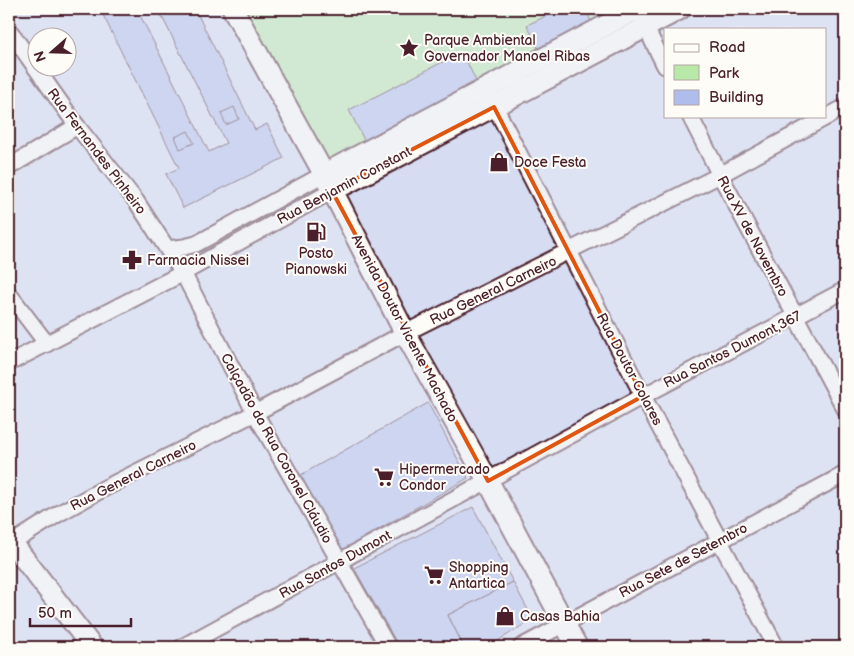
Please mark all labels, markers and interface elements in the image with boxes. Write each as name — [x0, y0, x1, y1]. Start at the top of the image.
north arrow — [28, 28, 78, 78]
legend — [664, 28, 826, 118]
place label: Parque Ambiental Governador Manoel Ribas — [424, 32, 590, 65]
place icon: Parque Ambiental Governador Manoel Ribas — [398, 37, 420, 59]
text: Road — [709, 38, 745, 57]
text: N — [30, 48, 50, 64]
text: Park — [709, 64, 740, 83]
street label: Rua Fernandes Pinheiro — [44, 85, 150, 218]
text: Building — [709, 88, 764, 107]
street label: Rua Benjamin Constant — [274, 142, 415, 228]
shop icon: Doce Festa — [488, 151, 510, 173]
place label: Doce Festa — [514, 154, 587, 171]
street label: Rua XV de Novembro — [713, 173, 792, 300]
fuel station icon: Posto Pianowski — [305, 221, 327, 243]
street label: Avenida Doutor Vicente Machado — [348, 231, 461, 425]
place label: Posto Pianowski — [285, 245, 347, 278]
pharmacy icon: Farmacia Nissei — [121, 249, 143, 271]
place label: Farmacia Nissei — [147, 252, 249, 269]
street label: Rua General Carneiro — [427, 252, 560, 329]
street label: Rua Santos Dumont,367 — [661, 307, 804, 392]
street label: Rua Doutor Colares — [593, 310, 666, 428]
street label: Calçadão da Rua Coronel Cláudio — [217, 350, 336, 546]
street label: Rua General Carneiro — [67, 436, 199, 515]
place label: Hipermercado Condor — [399, 461, 490, 494]
supermarket icon: Hipermercado Condor — [373, 466, 395, 488]
street label: Rua Sete de Setembro — [616, 519, 750, 602]
street label: Rua Santos Dumont — [276, 526, 395, 602]
place label: Shopping Antartica — [449, 559, 509, 592]
supermarket icon: Shopping Antartica — [423, 564, 445, 586]
scale bar — [30, 596, 131, 628]
text: 50 m — [38, 604, 72, 623]
shop icon: Casas Bahia — [494, 605, 516, 627]
place label: Casas Bahia — [520, 608, 600, 625]

